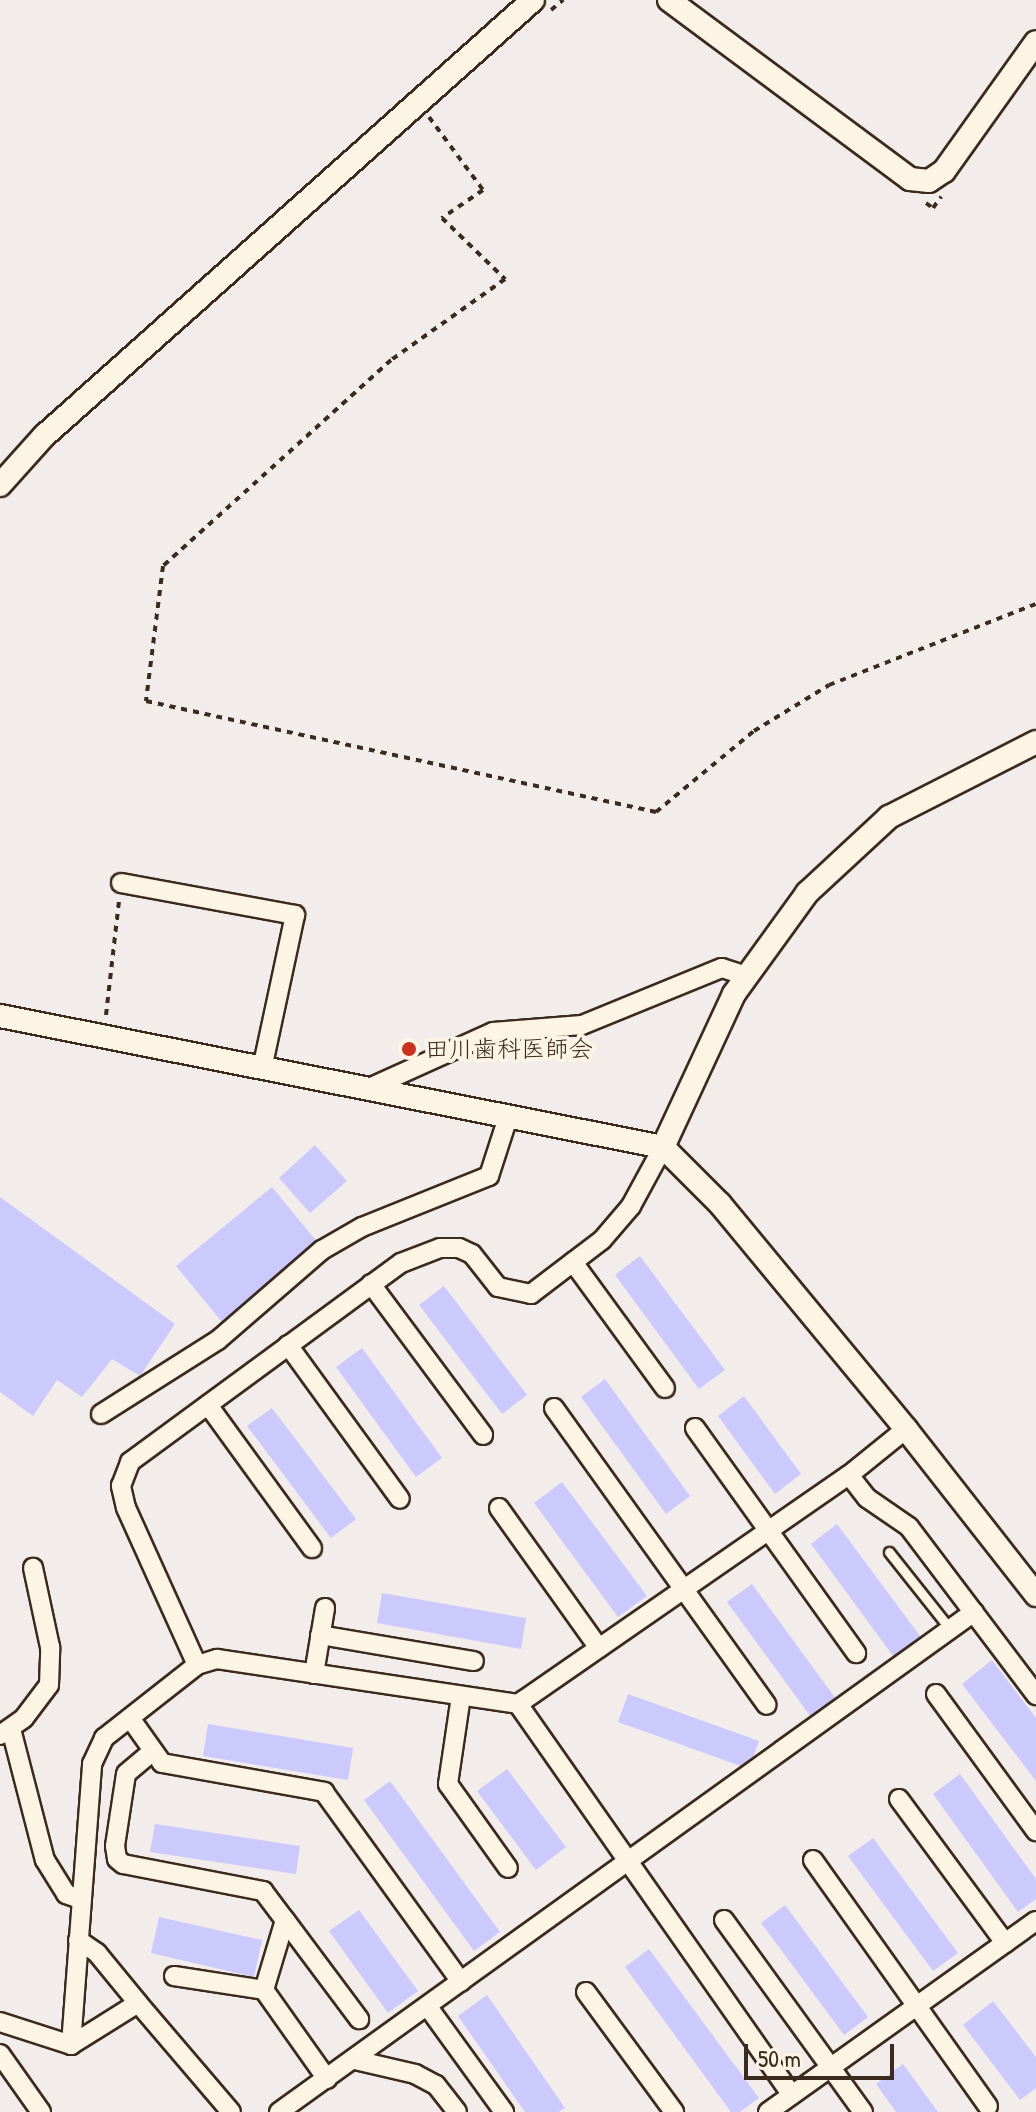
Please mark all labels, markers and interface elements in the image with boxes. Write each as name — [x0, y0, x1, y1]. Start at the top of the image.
place label: 田川歯科医師会 — [425, 1035, 593, 1063]
marker: 田川歯科医師会 — [400, 1040, 418, 1058]
scale bar — [748, 2028, 898, 2078]
text: 50 m — [758, 2042, 801, 2074]

